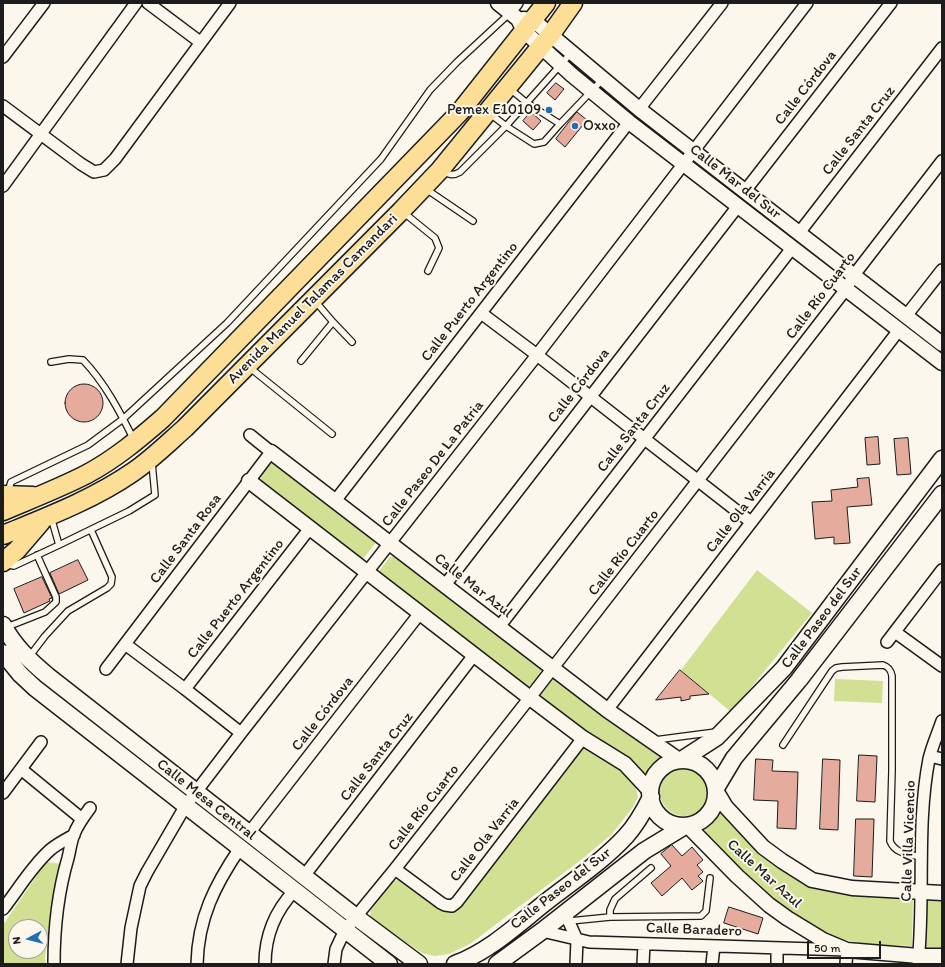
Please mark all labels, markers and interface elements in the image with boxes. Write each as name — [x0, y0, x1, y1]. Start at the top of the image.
street label: Calle Córdova — [771, 47, 841, 129]
street label: Calle Santa Cruz — [819, 83, 899, 179]
place label: Pemex E10109 — [447, 101, 541, 119]
marker: Pemex E10109 — [544, 105, 554, 115]
place label: Oxxo — [583, 117, 616, 135]
marker: Oxxo — [570, 121, 580, 131]
street label: Calle Mar del Sur — [686, 141, 784, 223]
street label: Avenida Manuel Talamas Camandari — [224, 210, 402, 388]
street label: Calle Puerto Argentino — [418, 239, 522, 365]
street label: Calle Río Cuarto — [782, 249, 860, 343]
street label: Calle Córdova — [544, 345, 614, 427]
street label: Calle Santa Cruz — [594, 380, 674, 476]
street label: Calle Paseo De La Patria — [378, 397, 488, 531]
street label: Calle Ola Varria — [702, 465, 780, 557]
street label: Calle Santa Rosa — [146, 490, 226, 588]
street label: Calle Río Cuarto — [585, 506, 663, 600]
street label: Calle Puerto Argentino — [184, 536, 288, 662]
street label: Calle Mar Azul — [430, 550, 516, 622]
street label: Calle Paseo del Sur — [778, 564, 866, 672]
street label: Calle Córdova — [288, 673, 358, 755]
street label: Calle Santa Cruz — [337, 709, 417, 805]
street label: Calle Mesa Central — [153, 756, 259, 844]
street label: Calle Río Cuarto — [385, 761, 463, 855]
street label: Calle Villa Vicencio — [898, 780, 920, 902]
street label: Calle Ola Varria — [446, 794, 524, 886]
street label: Calle Mar Azul — [723, 836, 805, 912]
street label: Calle Paseo del Sur — [507, 844, 615, 934]
north arrow — [8, 919, 48, 959]
street label: Calle Baradero — [646, 919, 742, 941]
scale bar — [809, 933, 883, 959]
text: N — [10, 936, 23, 945]
text: 50 m — [814, 941, 840, 955]

